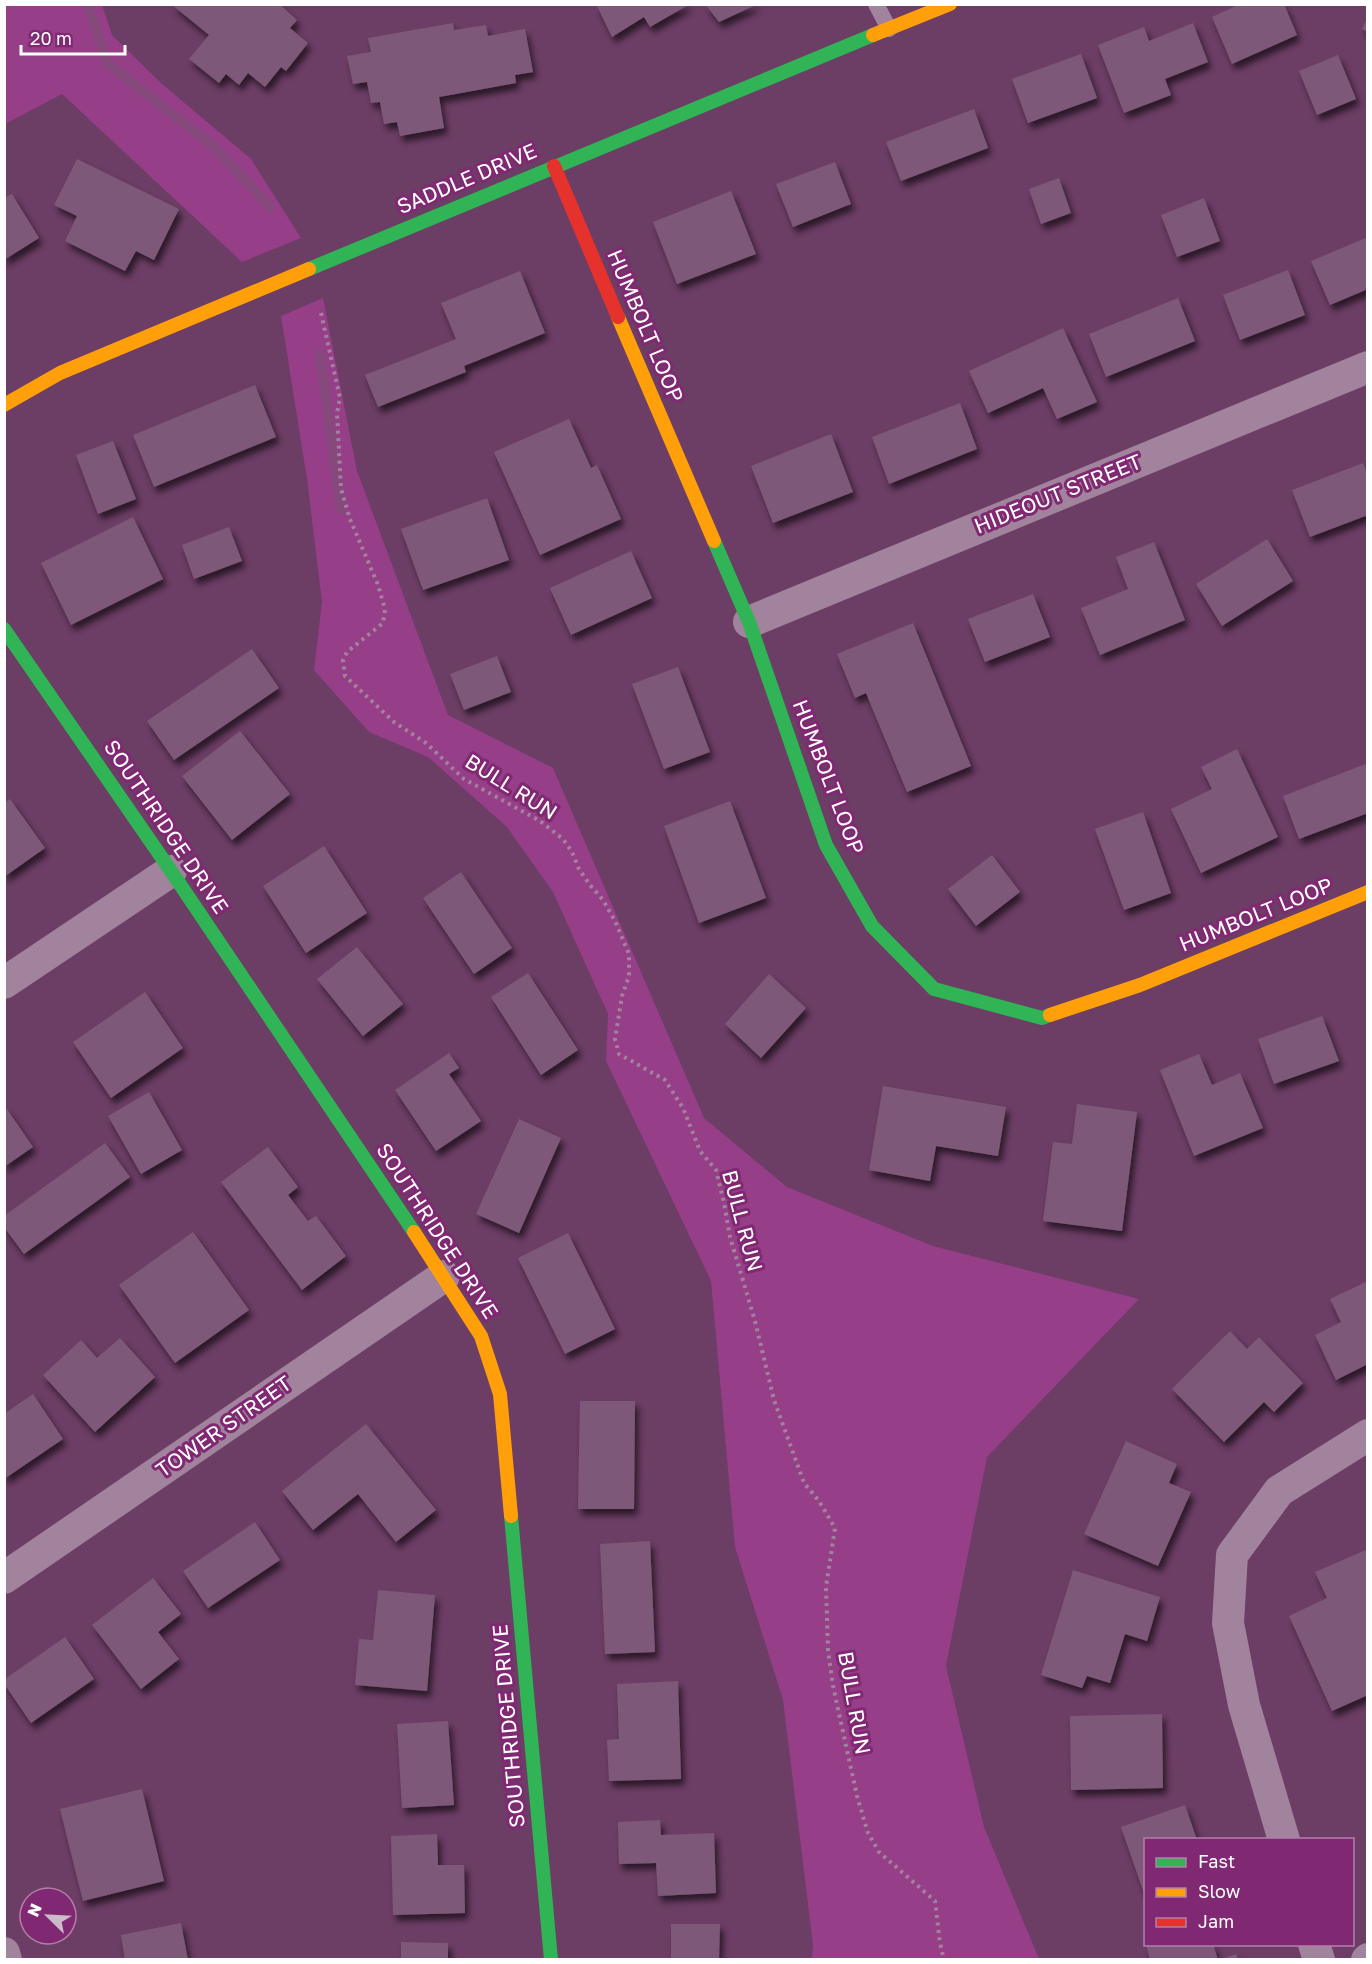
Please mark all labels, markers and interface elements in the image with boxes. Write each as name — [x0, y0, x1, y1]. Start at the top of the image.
scale bar — [21, 18, 124, 56]
text: 20 m — [30, 27, 72, 49]
street label: SADDLE DRIVE — [393, 137, 540, 219]
street label: HUMBOLT LOOP — [602, 245, 690, 406]
street label: HIDEOUT STREET — [970, 448, 1145, 539]
street label: HUMBOLT LOOP — [788, 696, 870, 858]
street label: SOUTHRIDGE DRIVE — [99, 735, 235, 918]
street label: BULL RUN — [461, 748, 562, 825]
street label: HUMBOLT LOOP — [1175, 871, 1336, 957]
street label: SOUTHRIDGE DRIVE — [371, 1138, 504, 1323]
street label: BULL RUN — [717, 1167, 769, 1274]
street label: TOWER STREET — [151, 1370, 296, 1483]
street label: SOUTHRIDGE DRIVE — [486, 1623, 530, 1829]
street label: BULL RUN — [833, 1649, 877, 1756]
legend — [1144, 1838, 1354, 1946]
text: Fast — [1198, 1850, 1235, 1872]
text: Slow — [1198, 1880, 1241, 1902]
north arrow — [18, 1886, 78, 1946]
text: N — [23, 1900, 46, 1920]
text: Jam — [1198, 1910, 1234, 1932]

